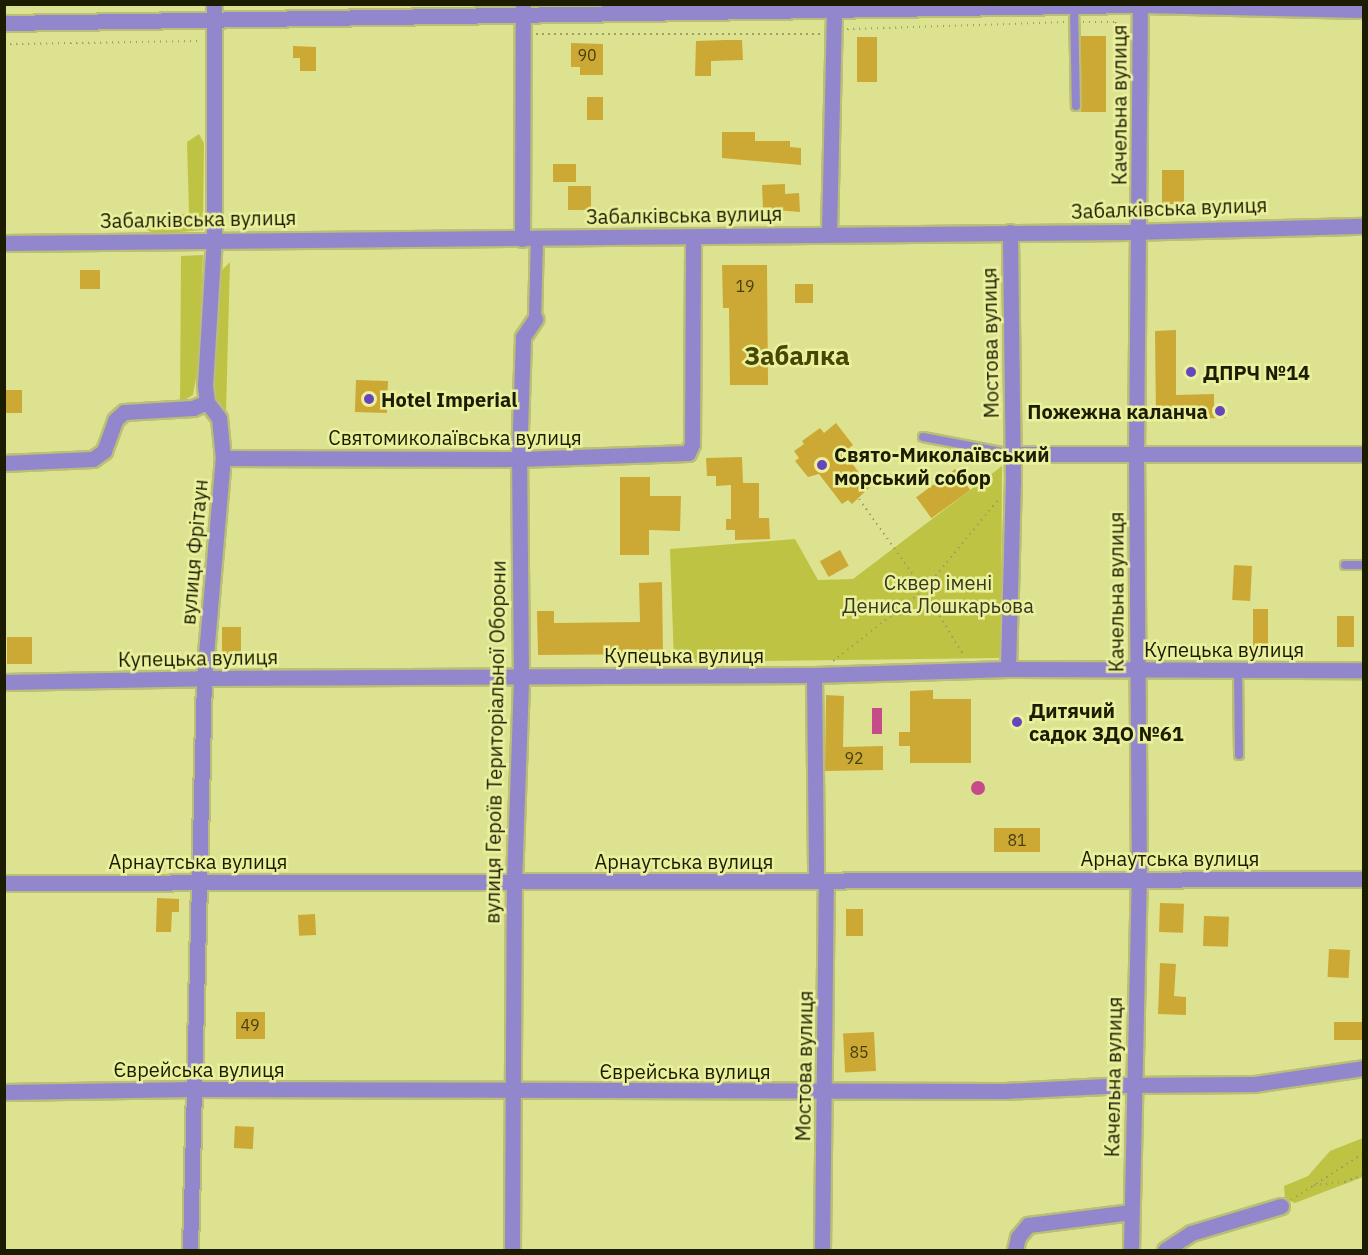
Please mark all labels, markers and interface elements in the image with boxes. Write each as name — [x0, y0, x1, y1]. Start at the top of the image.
street label: Качельна вулиця — [1107, 25, 1131, 185]
house number: 90 — [577, 45, 597, 65]
street label: Забалківська вулиця — [1070, 193, 1268, 223]
street label: Забалківська вулиця — [586, 201, 782, 229]
street label: Забалківська вулиця — [100, 205, 296, 233]
street label: Мостова вулиця — [977, 267, 1003, 419]
house number: 19 — [735, 276, 755, 296]
district label: Забалка — [744, 340, 850, 372]
place label: ДПРЧ №14 — [1203, 360, 1310, 384]
marker: ДПРЧ №14 — [1184, 365, 1198, 379]
place label: Hotel Imperial — [381, 387, 517, 411]
marker: Hotel Imperial — [362, 392, 376, 406]
place label: Пожежна каланча — [1027, 399, 1208, 423]
marker: Пожежна каланча — [1213, 404, 1227, 418]
street label: Святомиколаївська вулиця — [328, 425, 582, 449]
place label: Свято-Миколаївський морський собор — [834, 442, 1050, 489]
marker: Свято-Миколаївський морський собор — [815, 458, 829, 472]
street label: вулиця Фрітаун — [176, 478, 212, 626]
street label: Качельна вулиця — [1104, 512, 1128, 672]
street label: вулиця Героїв Територіальної Оборони — [480, 560, 510, 924]
park label: Сквер імені Дениса Лошкарьова — [842, 571, 1034, 618]
street label: Купецька вулиця — [1144, 637, 1304, 661]
street label: Купецька вулиця — [604, 643, 764, 667]
street label: Купецька вулиця — [118, 645, 278, 671]
place label: Дитячий садок ЗДО №61 — [1029, 698, 1184, 745]
marker: Дитячий садок ЗДО №61 — [1010, 715, 1024, 729]
house number: 92 — [844, 748, 864, 768]
house number: 81 — [1007, 830, 1027, 850]
street label: Арнаутська вулиця — [1080, 846, 1260, 870]
street label: Арнаутська вулиця — [108, 849, 288, 873]
street label: Арнаутська вулиця — [594, 849, 774, 873]
street label: Мостова вулиця — [791, 990, 817, 1142]
street label: Качельна вулиця — [1100, 996, 1126, 1158]
house number: 49 — [240, 1015, 260, 1035]
house number: 85 — [849, 1042, 869, 1062]
street label: Єврейська вулиця — [113, 1057, 285, 1081]
street label: Єврейська вулиця — [599, 1059, 771, 1083]

